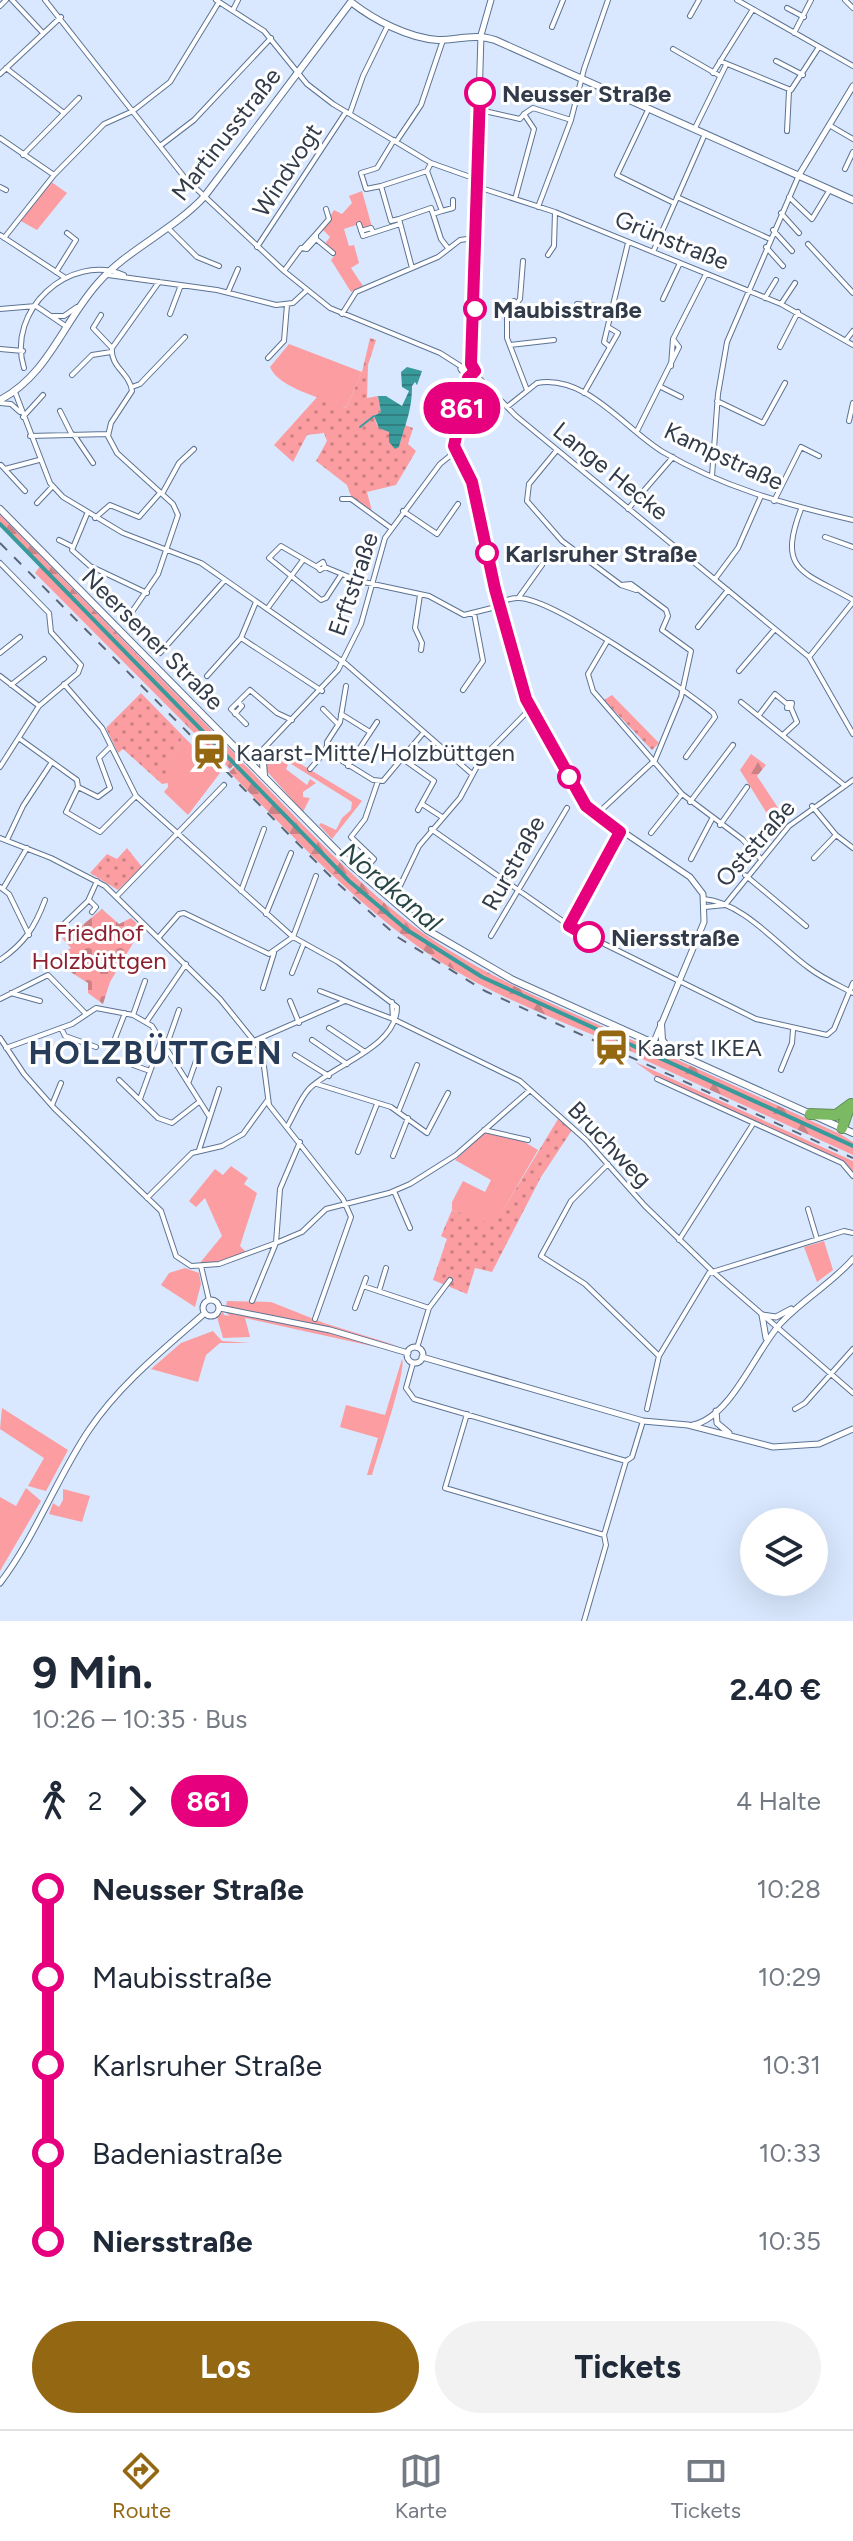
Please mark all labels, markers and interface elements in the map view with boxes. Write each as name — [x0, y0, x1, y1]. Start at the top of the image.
street label: Martinusstraße — [165, 62, 287, 206]
marker: Neusser Straße — [465, 78, 495, 108]
place label: Neusser Straße — [502, 79, 671, 108]
street label: Windvogt — [246, 118, 328, 222]
street label: Grünstraße — [611, 204, 733, 276]
place label: Maubisstraße — [493, 295, 642, 324]
marker: Maubisstraße — [464, 298, 486, 320]
line badge: 861 — [416, 382, 508, 434]
text: 861 — [439, 391, 485, 425]
street label: Lange Hecke — [548, 416, 674, 526]
street label: Kampstraße — [660, 416, 788, 496]
street label: Erftstraße — [322, 528, 384, 640]
place label: Karlsruher Straße — [505, 539, 697, 568]
marker: Karlsruher Straße — [476, 542, 498, 564]
street label: Neersener Straße — [76, 562, 230, 716]
station icon: Kaarst-Mitte/Holzbüttgen — [191, 733, 229, 771]
place label: Kaarst-Mitte/Holzbüttgen — [236, 738, 515, 767]
unlabelled marker — [558, 766, 580, 788]
street label: Oststraße — [709, 793, 801, 893]
street label: Rurstraße — [475, 811, 551, 915]
water label: Nordkanal — [334, 835, 448, 939]
park label: Friedhof Holzbüttgen — [31, 918, 167, 975]
marker: Niersstraße — [574, 922, 604, 952]
place label: Niersstraße — [611, 923, 740, 952]
station icon: Kaarst IKEA — [592, 1028, 630, 1066]
district label: HOLZBÜTTGEN — [29, 1033, 283, 1072]
place label: Kaarst IKEA — [637, 1033, 763, 1062]
street label: Bruchweg — [562, 1095, 658, 1193]
map controls — [740, 1508, 828, 1596]
button: layers — [740, 1508, 828, 1596]
text: 9 Min. — [32, 1646, 153, 1699]
text: 2.40 € — [730, 1671, 821, 1708]
text: 10:26 – 10:35 · Bus — [32, 1703, 247, 1735]
icon: walk — [32, 1779, 76, 1823]
icon: forward — [115, 1779, 159, 1823]
text: 861 — [187, 1784, 232, 1818]
text: 2 — [88, 1785, 103, 1817]
text: 4 Halte — [736, 1785, 821, 1817]
text: Neusser Straße — [92, 1871, 304, 1908]
text: 10:28 — [757, 1873, 821, 1905]
text: Maubisstraße — [92, 1959, 272, 1996]
text: 10:29 — [758, 1961, 821, 1993]
text: Karlsruher Straße — [92, 2047, 322, 2084]
text: 10:31 — [762, 2049, 821, 2081]
text: Badeniastraße — [92, 2135, 283, 2172]
text: 10:33 — [759, 2137, 821, 2169]
text: Niersstraße — [92, 2223, 253, 2260]
text: 10:35 — [758, 2225, 821, 2257]
button: Los — [32, 2321, 419, 2413]
button: Tickets — [435, 2321, 821, 2413]
tab: Route — [112, 2449, 171, 2524]
tab: Karte — [395, 2449, 447, 2524]
tab: Tickets — [671, 2449, 741, 2524]

